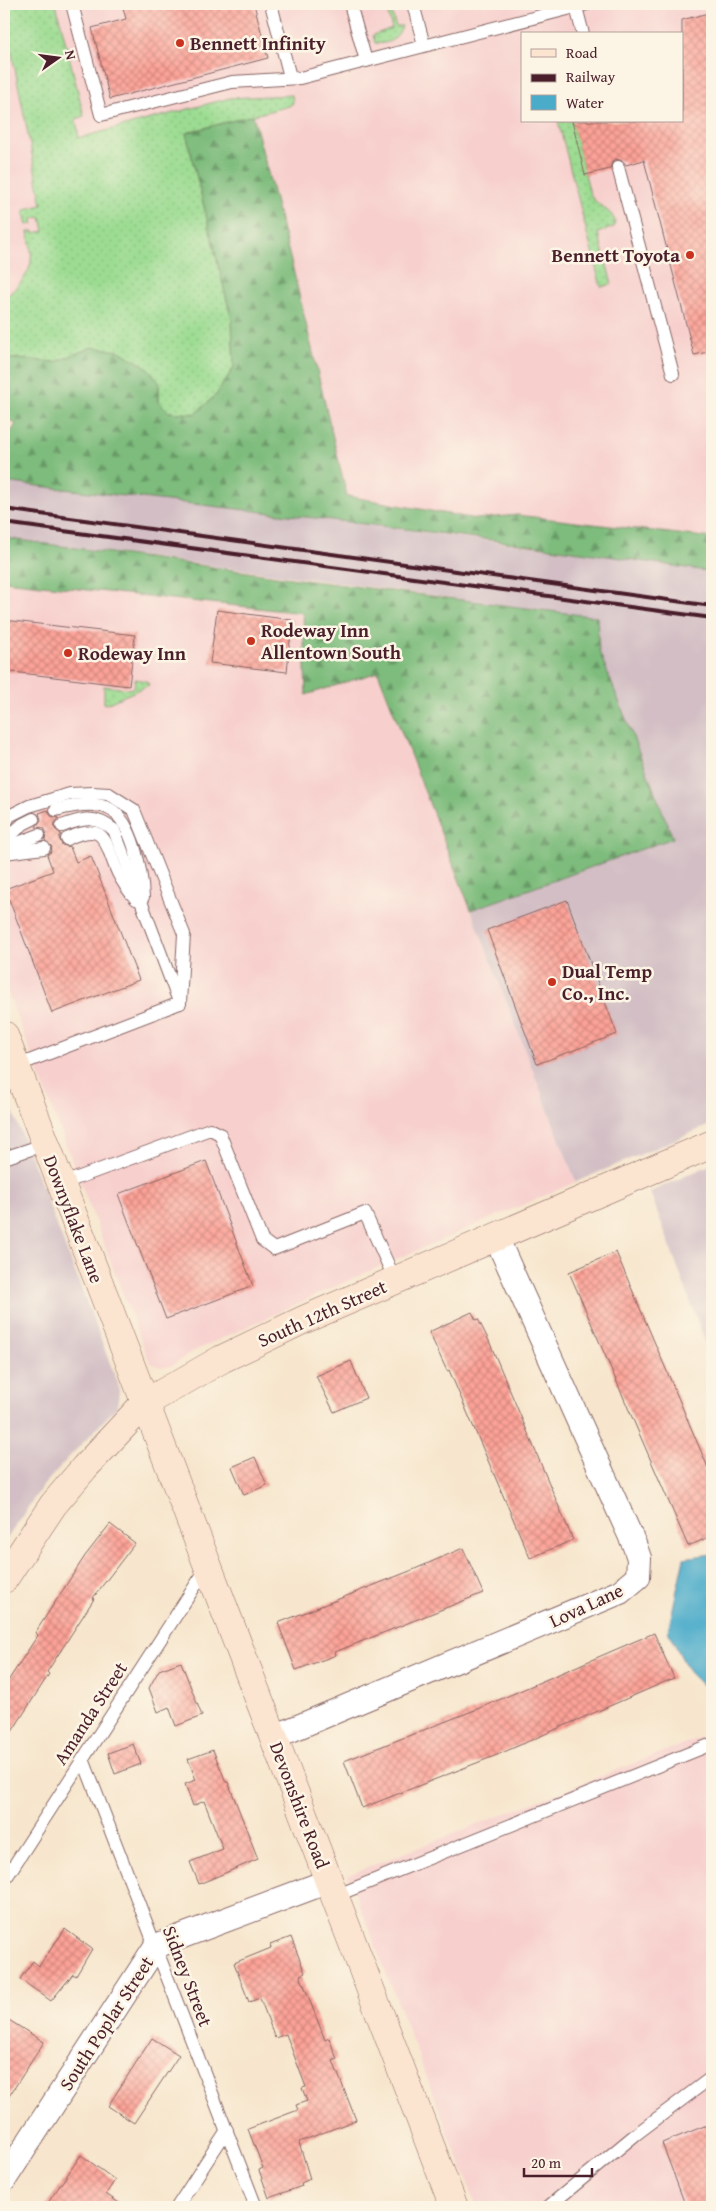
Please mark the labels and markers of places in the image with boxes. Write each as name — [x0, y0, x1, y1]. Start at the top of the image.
place label: Bennett Infinity — [190, 29, 326, 57]
marker: Bennett Infinity — [174, 37, 186, 49]
place label: Bennett Toyota — [552, 241, 680, 269]
marker: Bennett Toyota — [684, 249, 696, 261]
place label: Rodeway Inn Allentown South — [261, 616, 402, 666]
marker: Rodeway Inn Allentown South — [245, 635, 257, 647]
place label: Rodeway Inn — [78, 639, 187, 667]
marker: Rodeway Inn — [62, 647, 74, 659]
place label: Dual Temp Co., Inc. — [562, 957, 652, 1007]
marker: Dual Temp Co., Inc. — [546, 976, 558, 988]

